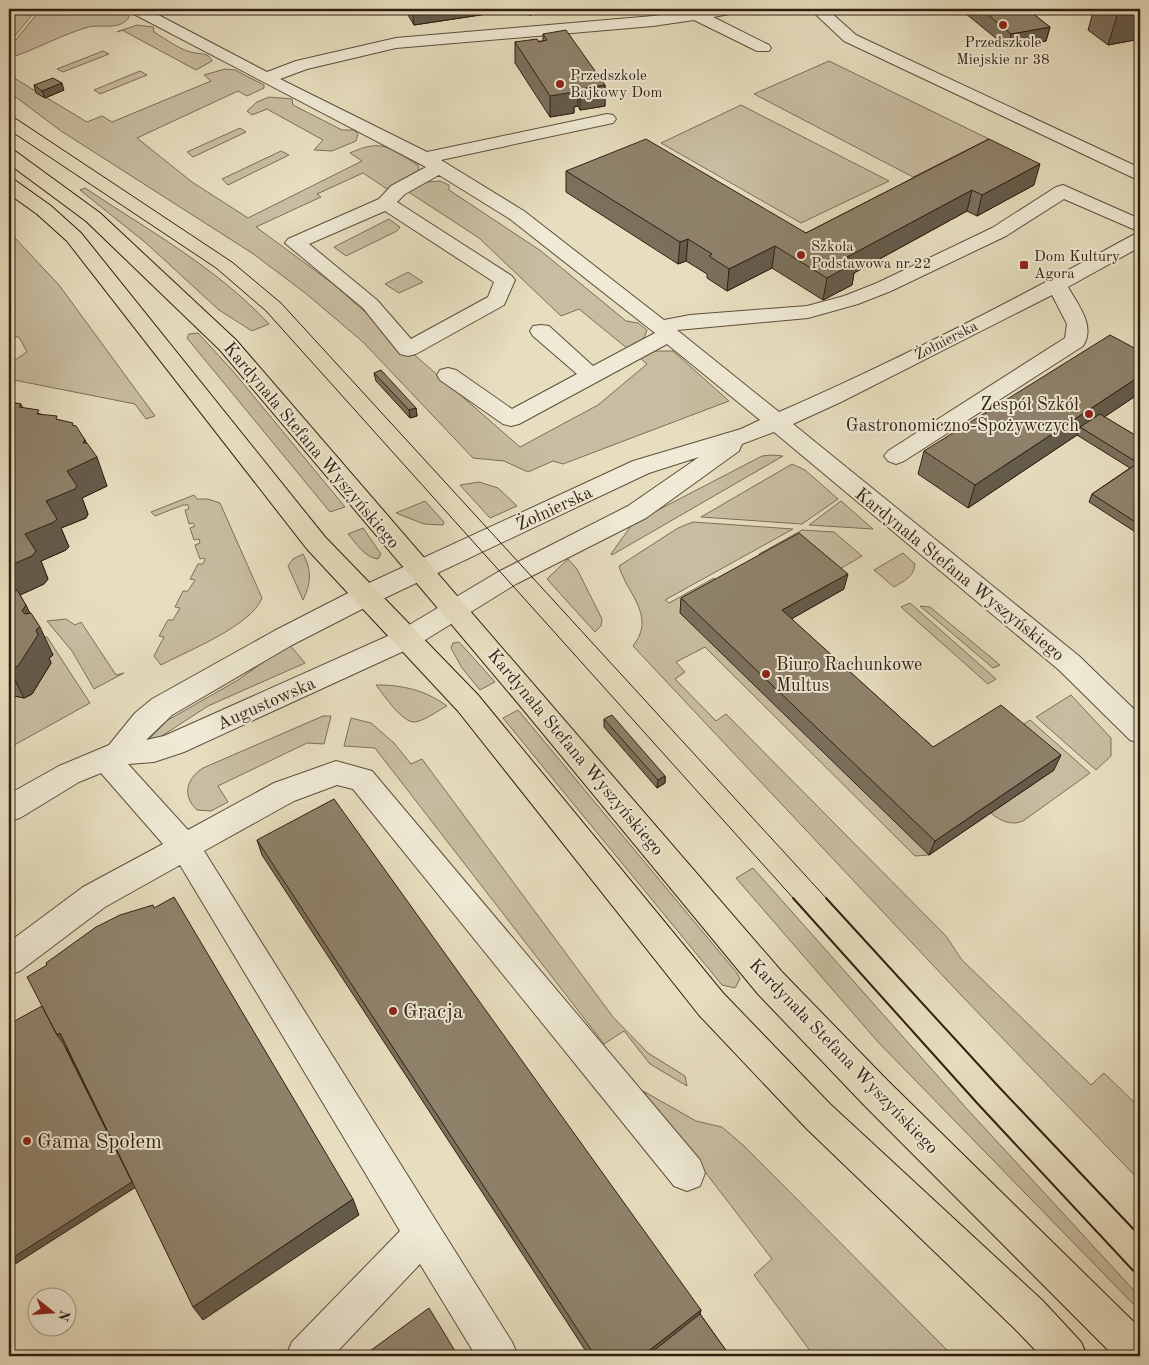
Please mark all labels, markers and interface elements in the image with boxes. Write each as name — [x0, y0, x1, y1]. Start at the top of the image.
marker: Przedszkole Miejskie nr 38 — [997, 19, 1009, 31]
place label: Przedszkole Miejskie nr 38 — [956, 36, 1050, 68]
place label: Przedszkole Bajkowy Dom — [570, 69, 662, 101]
marker: Przedszkole Bajkowy Dom — [554, 78, 566, 90]
place label: Szkoła Podstawowa nr 22 — [811, 240, 931, 272]
marker: Szkoła Podstawowa nr 22 — [795, 249, 807, 261]
place label: Dom Kultury Agora — [1034, 250, 1120, 282]
marker: Dom Kultury Agora — [1018, 259, 1030, 271]
street label: Żołnierska — [911, 316, 981, 364]
street label: Kardynała Stefana Wyszyńskiego — [220, 339, 403, 552]
place label: Zespół Szkół Gastronomiczno-Spożywczych — [846, 396, 1079, 435]
marker: Zespół Szkół Gastronomiczno-Spożywczych — [1083, 408, 1095, 420]
street label: Żołnierska — [512, 481, 595, 534]
street label: Kardynała Stefana Wyszyńskiego — [851, 485, 1067, 665]
street label: Kardynała Stefana Wyszyńskiego — [484, 646, 667, 859]
place label: Biuro Rachunkowe Multus — [776, 656, 922, 695]
marker: Biuro Rachunkowe Multus — [760, 668, 772, 680]
street label: Augustowska — [215, 674, 318, 734]
street label: Kardynała Stefana Wyszyńskiego — [745, 956, 941, 1158]
place label: Gracja — [403, 1002, 463, 1023]
marker: Gracja — [387, 1005, 399, 1017]
place label: Gama Społem — [37, 1132, 162, 1153]
marker: Gama Społem — [21, 1135, 33, 1147]
north arrow — [28, 1288, 78, 1338]
text: N — [55, 1308, 72, 1323]

